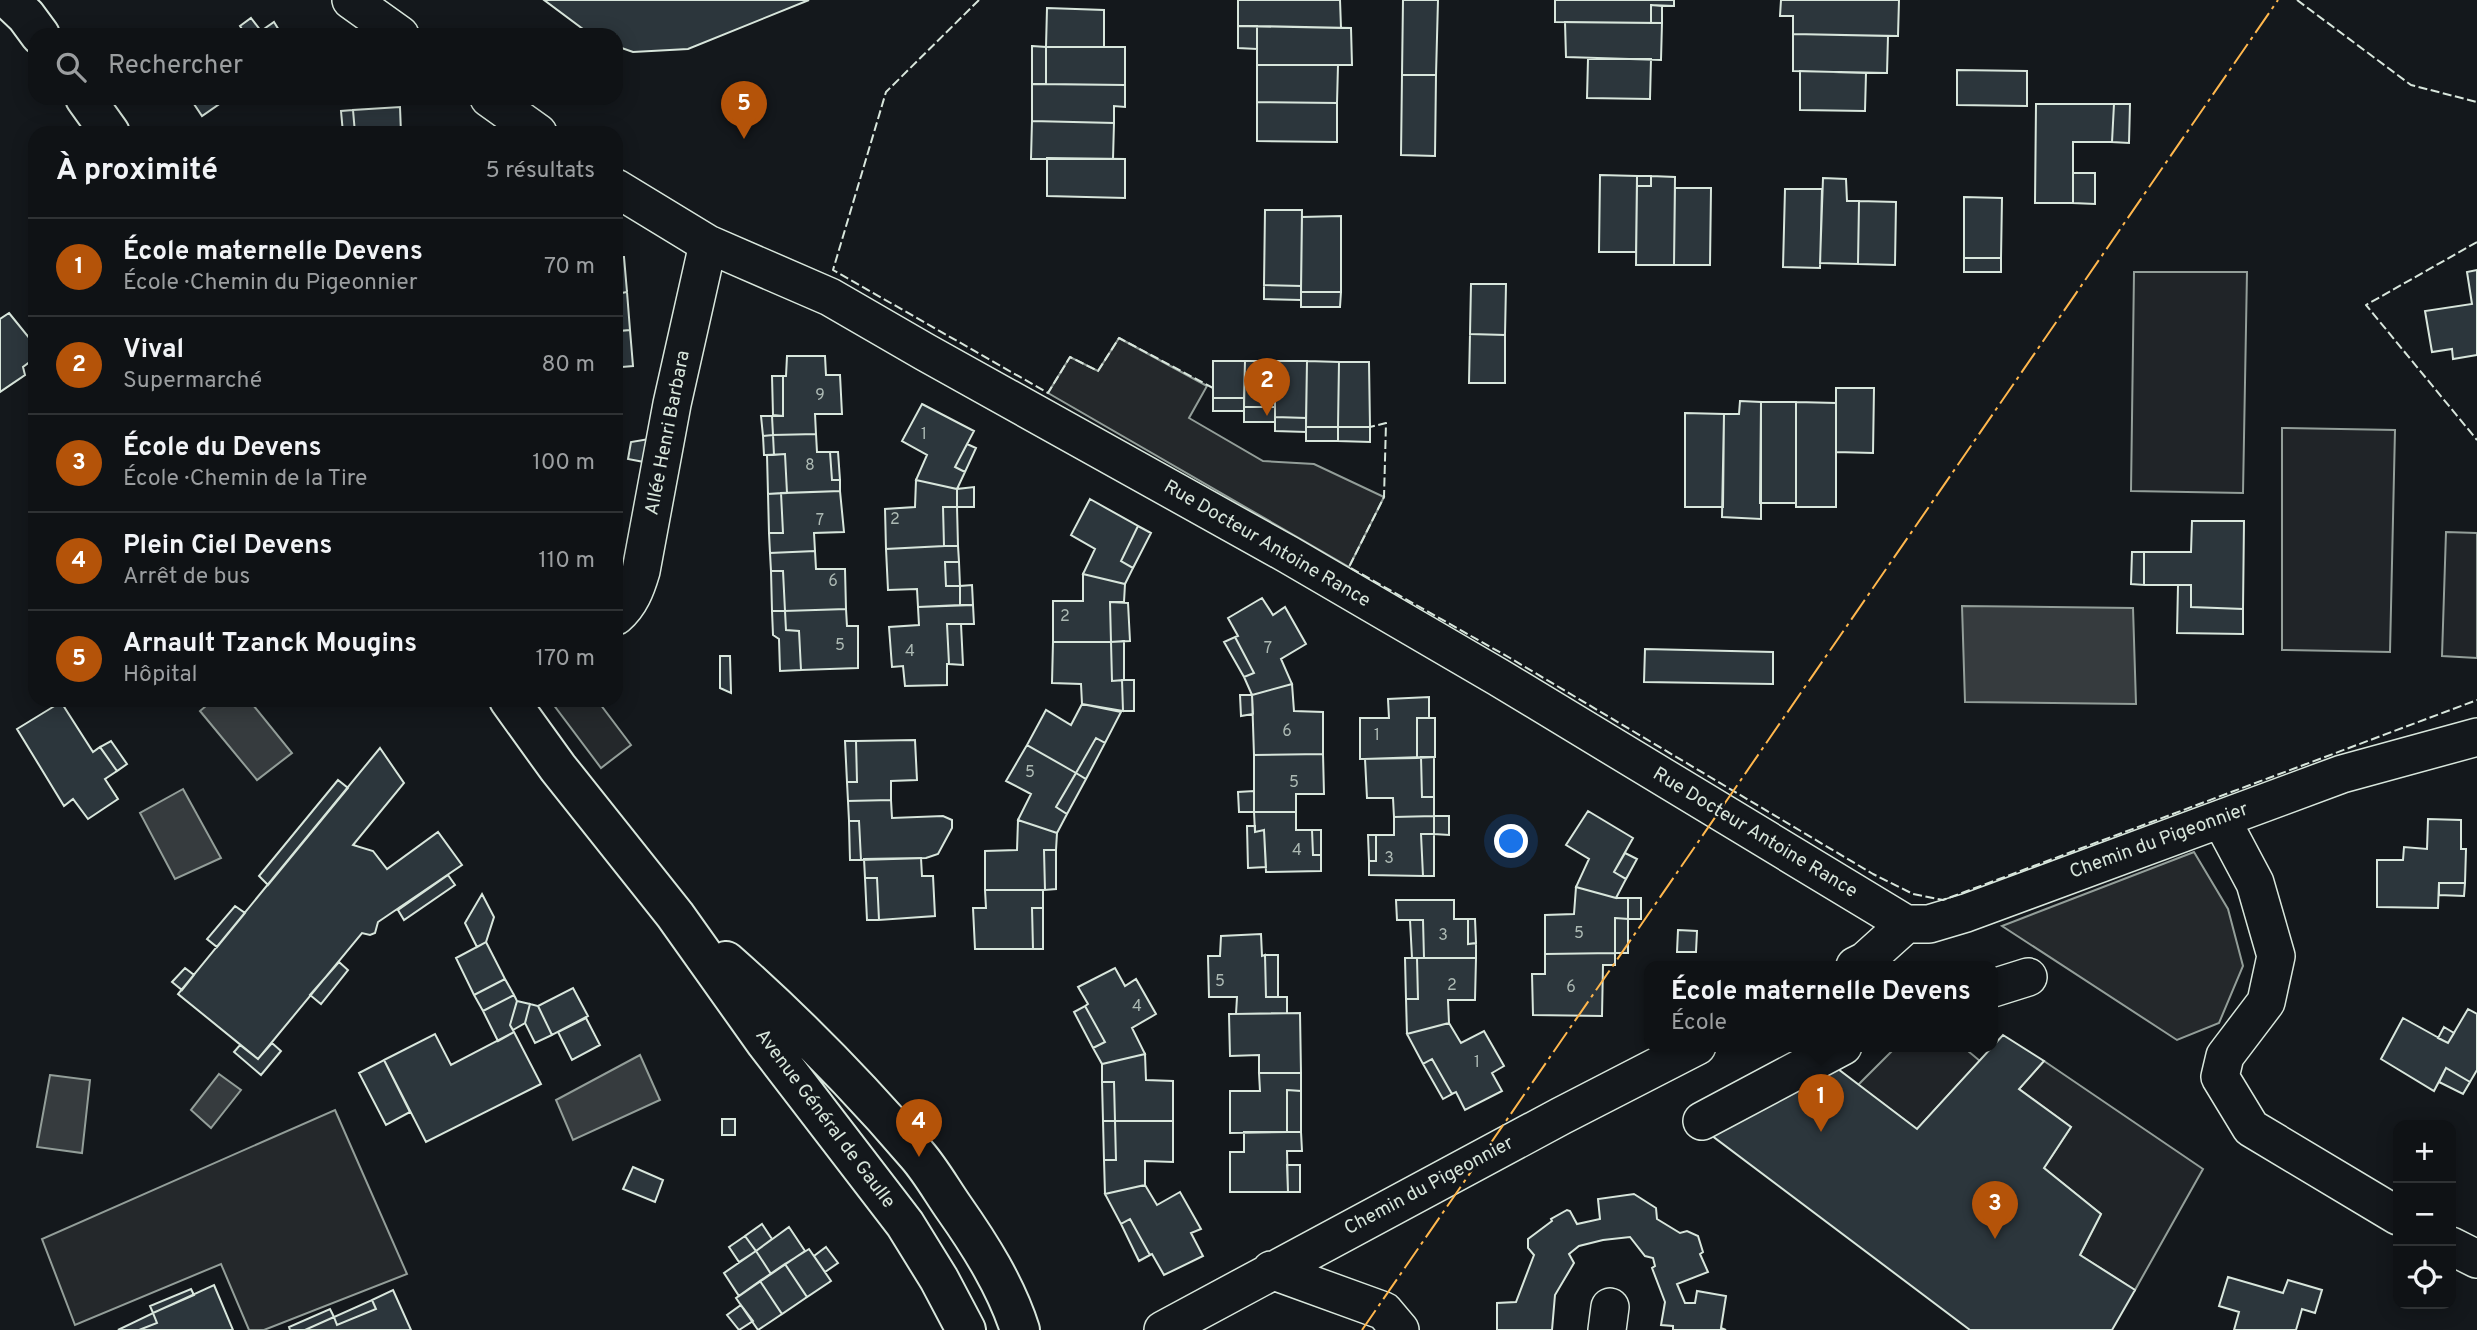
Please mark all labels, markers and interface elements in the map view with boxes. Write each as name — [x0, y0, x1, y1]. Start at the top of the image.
search box — [28, 28, 623, 105]
icon: search — [52, 48, 90, 86]
text: Rechercher — [108, 50, 243, 83]
pin: 5 — [721, 81, 767, 139]
text: À proximité — [56, 153, 218, 190]
text: 5 résultats — [486, 157, 595, 186]
text: École maternelle Devens — [123, 236, 423, 269]
text: 1 — [74, 253, 84, 282]
text: 70 m — [544, 253, 595, 282]
text: École · Chemin du Pigeonnier — [123, 269, 418, 298]
text: Vival — [123, 334, 184, 367]
street label: Allée Henri Barbara — [640, 349, 696, 517]
text: 2 — [72, 351, 86, 380]
text: 80 m — [542, 351, 595, 380]
pin: 2 — [1244, 358, 1290, 416]
text: Supermarché — [123, 367, 262, 396]
house number: 9 — [815, 386, 825, 406]
house number: 1 — [921, 425, 927, 445]
text: École du Devens — [123, 432, 322, 465]
text: 3 — [72, 449, 86, 478]
text: 100 m — [532, 449, 595, 478]
house number: 8 — [805, 456, 815, 476]
text: École · Chemin de la Tire — [123, 465, 367, 494]
street label: Rue Docteur Antoine Rance — [1159, 475, 1375, 613]
house number: 2 — [890, 510, 900, 530]
house number: 7 — [816, 511, 824, 531]
text: Plein Ciel Devens — [123, 530, 332, 563]
text: 4 — [72, 547, 86, 576]
text: 110 m — [538, 547, 595, 576]
text: Arrêt de bus — [123, 563, 250, 592]
house number: 6 — [828, 572, 838, 592]
house number: 2 — [1060, 607, 1070, 627]
text: Arnault Tzanck Mougins — [123, 628, 417, 661]
house number: 5 — [835, 636, 845, 656]
house number: 7 — [1264, 639, 1272, 659]
house number: 4 — [905, 642, 915, 662]
text: 5 — [72, 645, 86, 674]
text: 170 m — [536, 645, 595, 674]
text: Hôpital — [123, 661, 198, 690]
house number: 6 — [1282, 722, 1292, 742]
house number: 1 — [1374, 726, 1380, 746]
street label: Rue Docteur Antoine Rance — [1648, 762, 1862, 904]
house number: 5 — [1025, 763, 1035, 783]
house number: 5 — [1289, 773, 1299, 793]
street label: Chemin du Pigeonnier — [2066, 797, 2252, 884]
your location — [1494, 824, 1528, 858]
house number: 4 — [1292, 841, 1302, 861]
house number: 3 — [1384, 849, 1394, 869]
house number: 5 — [1574, 924, 1584, 944]
house number: 3 — [1438, 926, 1448, 946]
popup — [1644, 961, 1998, 1052]
house number: 5 — [1215, 972, 1225, 992]
house number: 2 — [1447, 976, 1457, 996]
text: École maternelle Devens — [1671, 976, 1971, 1009]
house number: 6 — [1566, 978, 1576, 998]
house number: 4 — [1132, 997, 1142, 1017]
text: École — [1671, 1009, 1727, 1038]
street label: Avenue Général de Gaulle — [750, 1025, 900, 1213]
house number: 1 — [1474, 1053, 1480, 1073]
pin: 1 — [1798, 1074, 1844, 1132]
pin: 4 — [896, 1099, 942, 1157]
map controls — [2393, 1120, 2456, 1309]
button: + — [2393, 1120, 2456, 1183]
street label: Chemin du Pigeonnier — [1340, 1131, 1518, 1241]
pin: 3 — [1972, 1181, 2018, 1239]
button: − — [2393, 1183, 2456, 1246]
button: locate — [2393, 1246, 2456, 1309]

